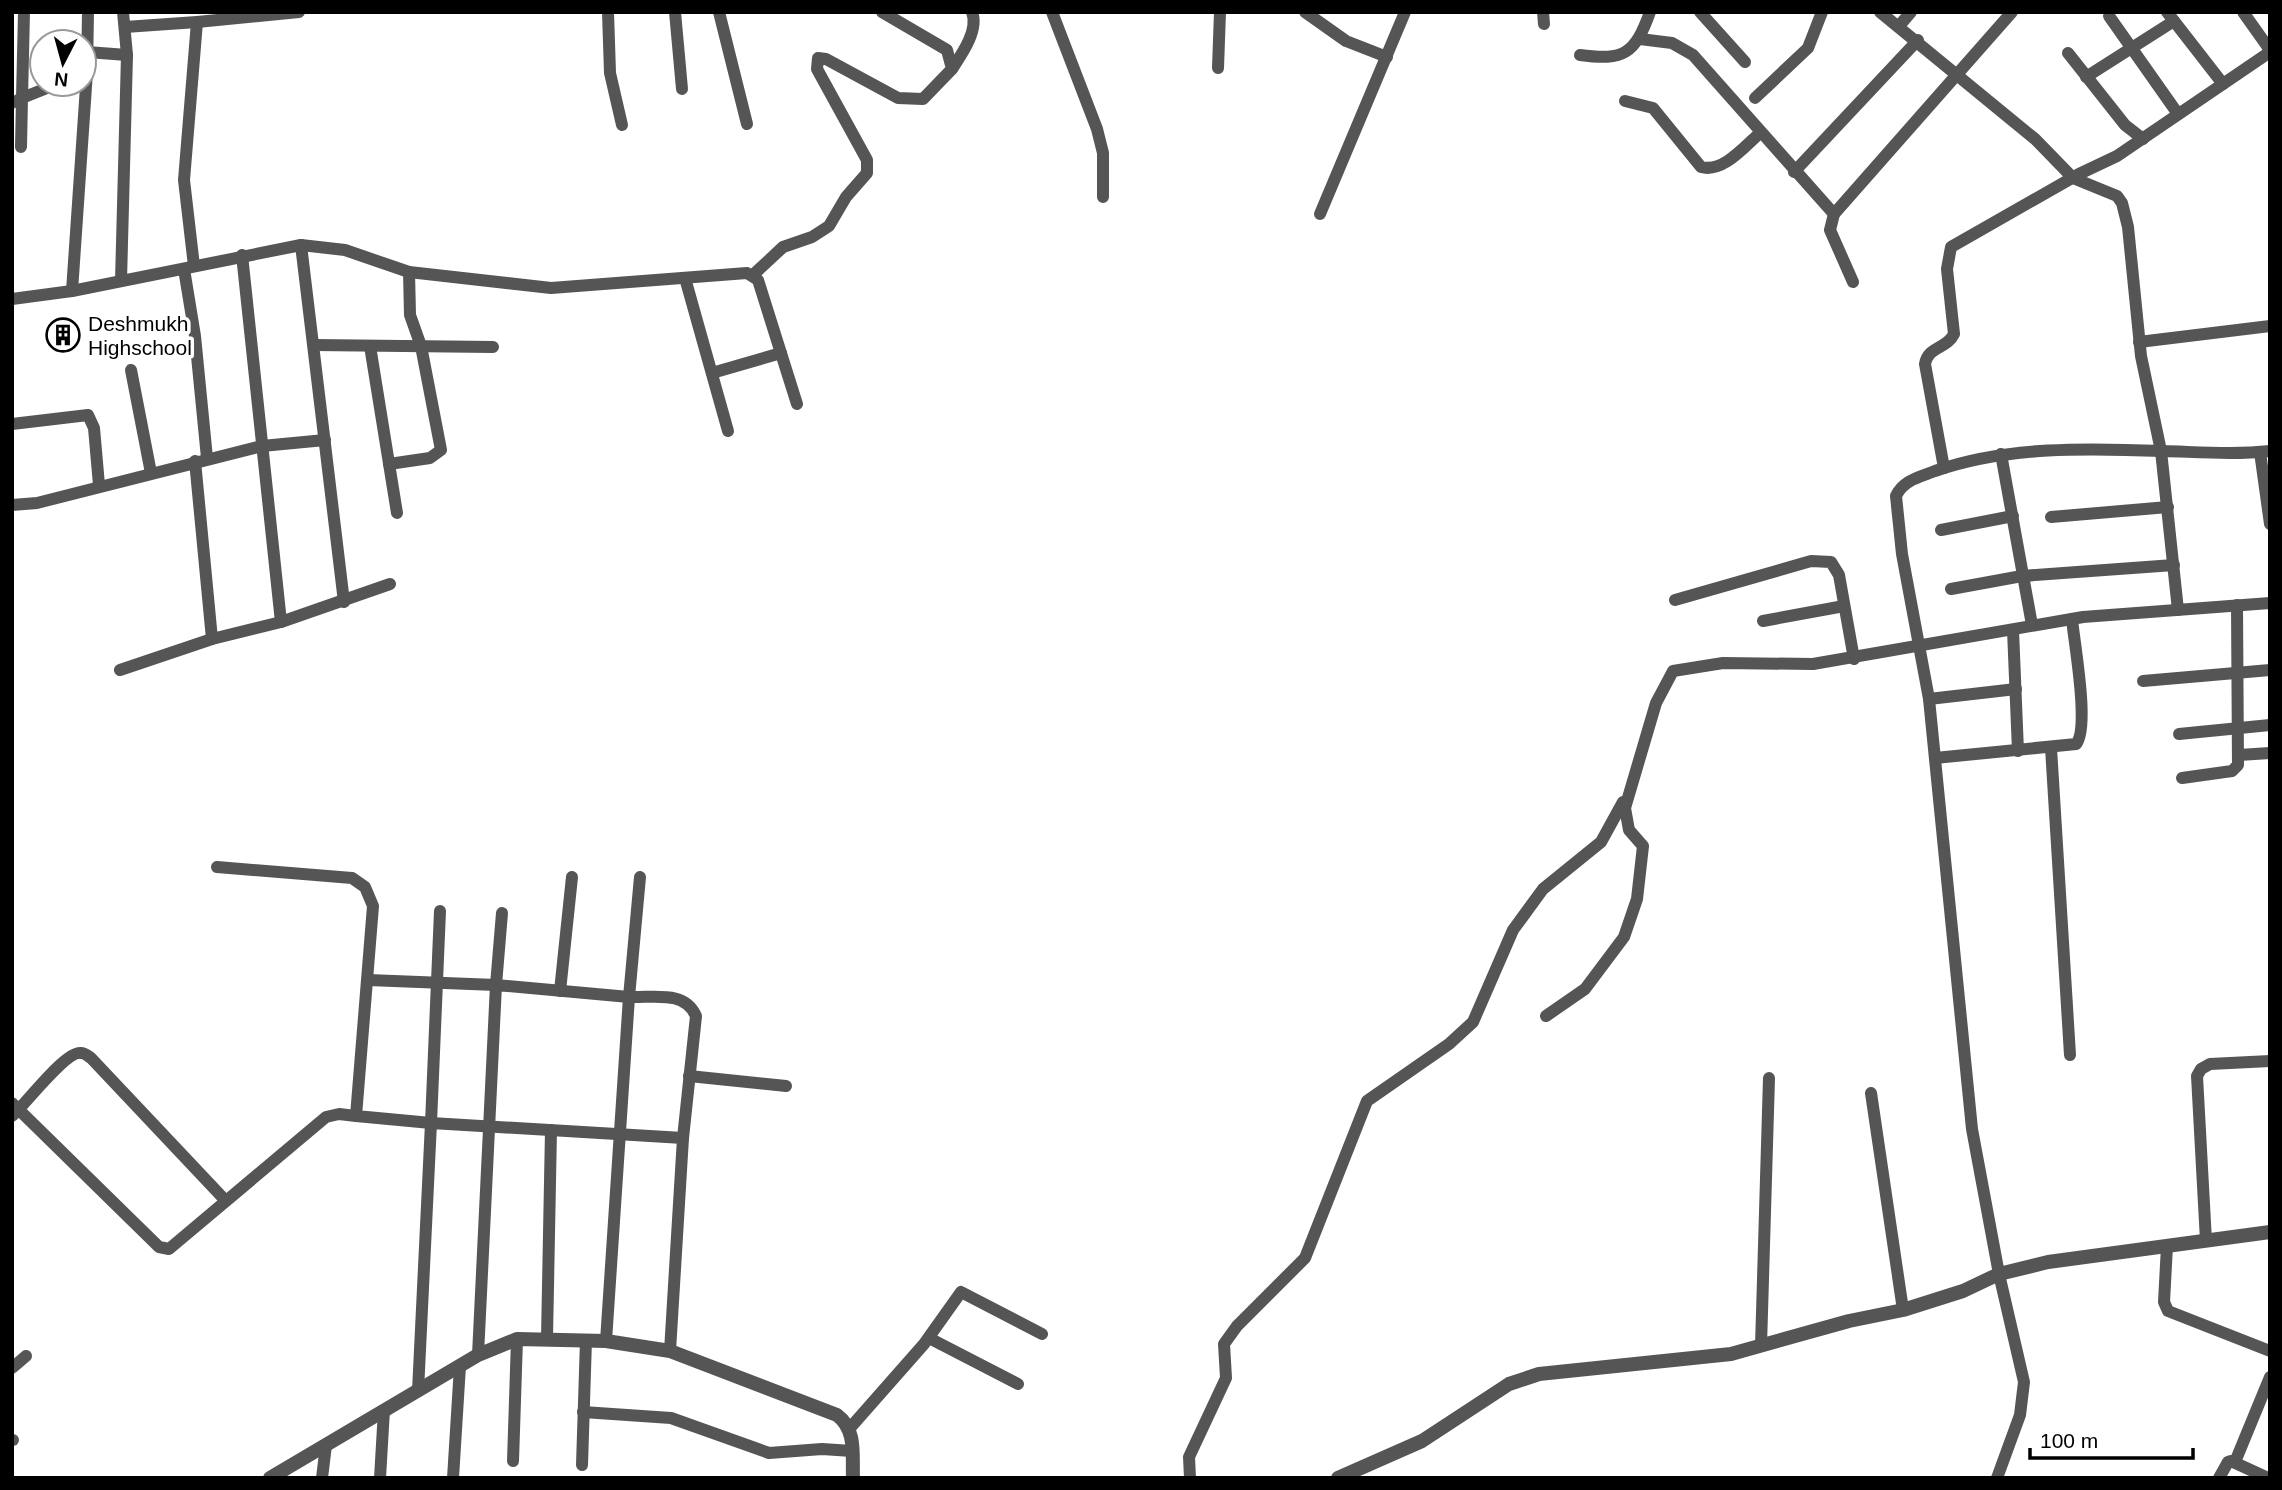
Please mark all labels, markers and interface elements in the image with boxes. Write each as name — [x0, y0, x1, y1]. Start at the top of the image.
north arrow — [28, 28, 98, 98]
text: N — [53, 68, 69, 91]
place label: Deshmukh Highschool — [88, 312, 192, 359]
building icon: Deshmukh Highschool — [44, 316, 82, 354]
scale bar — [2030, 1416, 2193, 1460]
text: 100 m — [2040, 1429, 2098, 1452]

